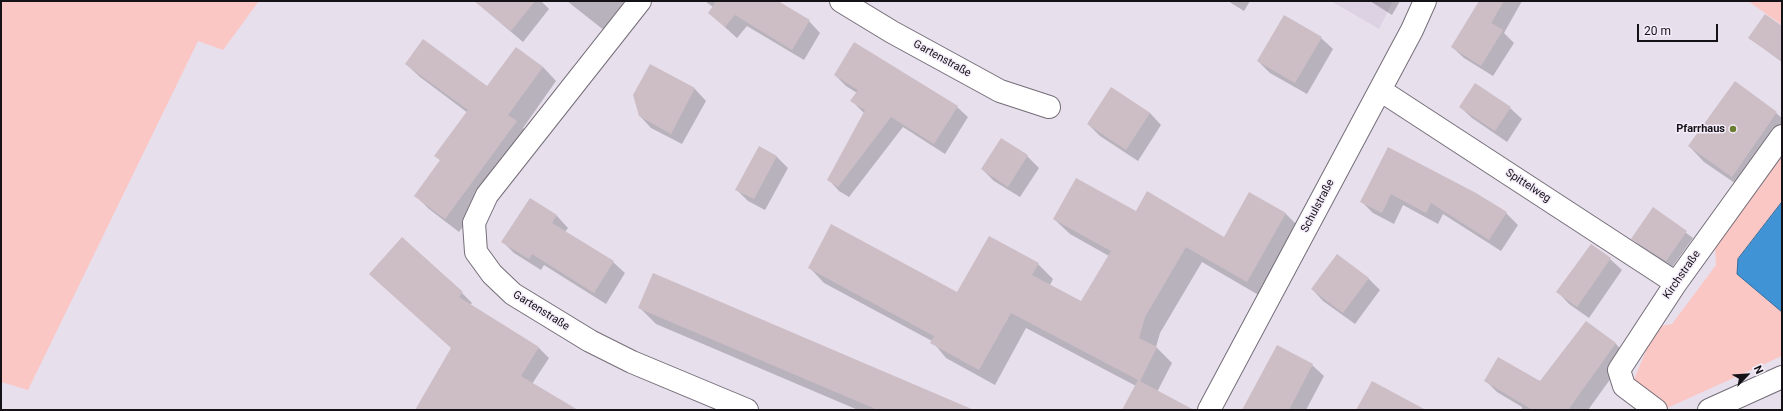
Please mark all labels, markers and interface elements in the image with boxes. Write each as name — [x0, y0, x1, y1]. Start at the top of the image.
scale bar — [1639, 16, 1720, 42]
text: 20 m — [1644, 24, 1671, 38]
street label: Gartenstraße — [911, 38, 973, 80]
place label: Pfarrhaus — [1676, 122, 1725, 136]
marker: Pfarrhaus — [1728, 124, 1738, 134]
street label: Spittelweg — [1503, 166, 1553, 206]
street label: Schulstraße — [1299, 177, 1337, 235]
street label: Kirchstraße — [1660, 248, 1704, 302]
street label: Gartenstraße — [510, 288, 572, 334]
north arrow — [1727, 355, 1767, 395]
text: N — [1751, 363, 1766, 376]

